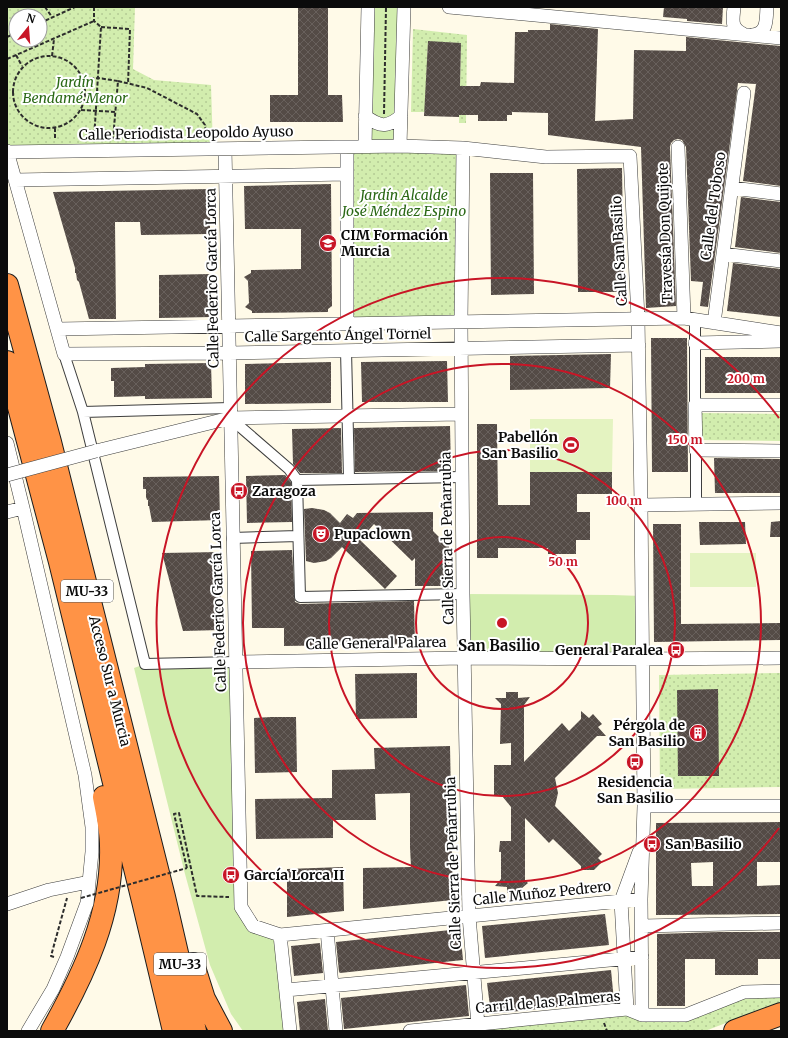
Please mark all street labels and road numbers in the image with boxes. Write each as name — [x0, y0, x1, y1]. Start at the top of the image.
street label: Calle Periodista Leopoldo Ayuso — [79, 122, 293, 144]
street label: Calle del Toboso — [697, 151, 729, 261]
street label: Travesía Don Quijote — [654, 163, 676, 303]
street label: Calle Federico García Lorca — [201, 187, 223, 368]
street label: Calle San Basilio — [607, 195, 631, 307]
street label: Calle Sargento Ángel Tornel — [245, 324, 432, 346]
street label: Calle Sierra de Peñarrubia — [436, 451, 458, 625]
street label: Calle Federico García Lorca — [206, 511, 230, 692]
road number: MU-33 — [61, 580, 113, 602]
street label: Acceso Sur a Murcia — [85, 613, 135, 749]
street label: Calle General Palarea — [305, 633, 447, 653]
street label: Calle Sierra de Peñarrubia — [441, 776, 465, 950]
street label: Calle Muñoz Pedrero — [472, 877, 612, 909]
road number: MU-33 — [154, 953, 206, 975]
street label: Carril de las Palmeras — [475, 987, 621, 1017]

